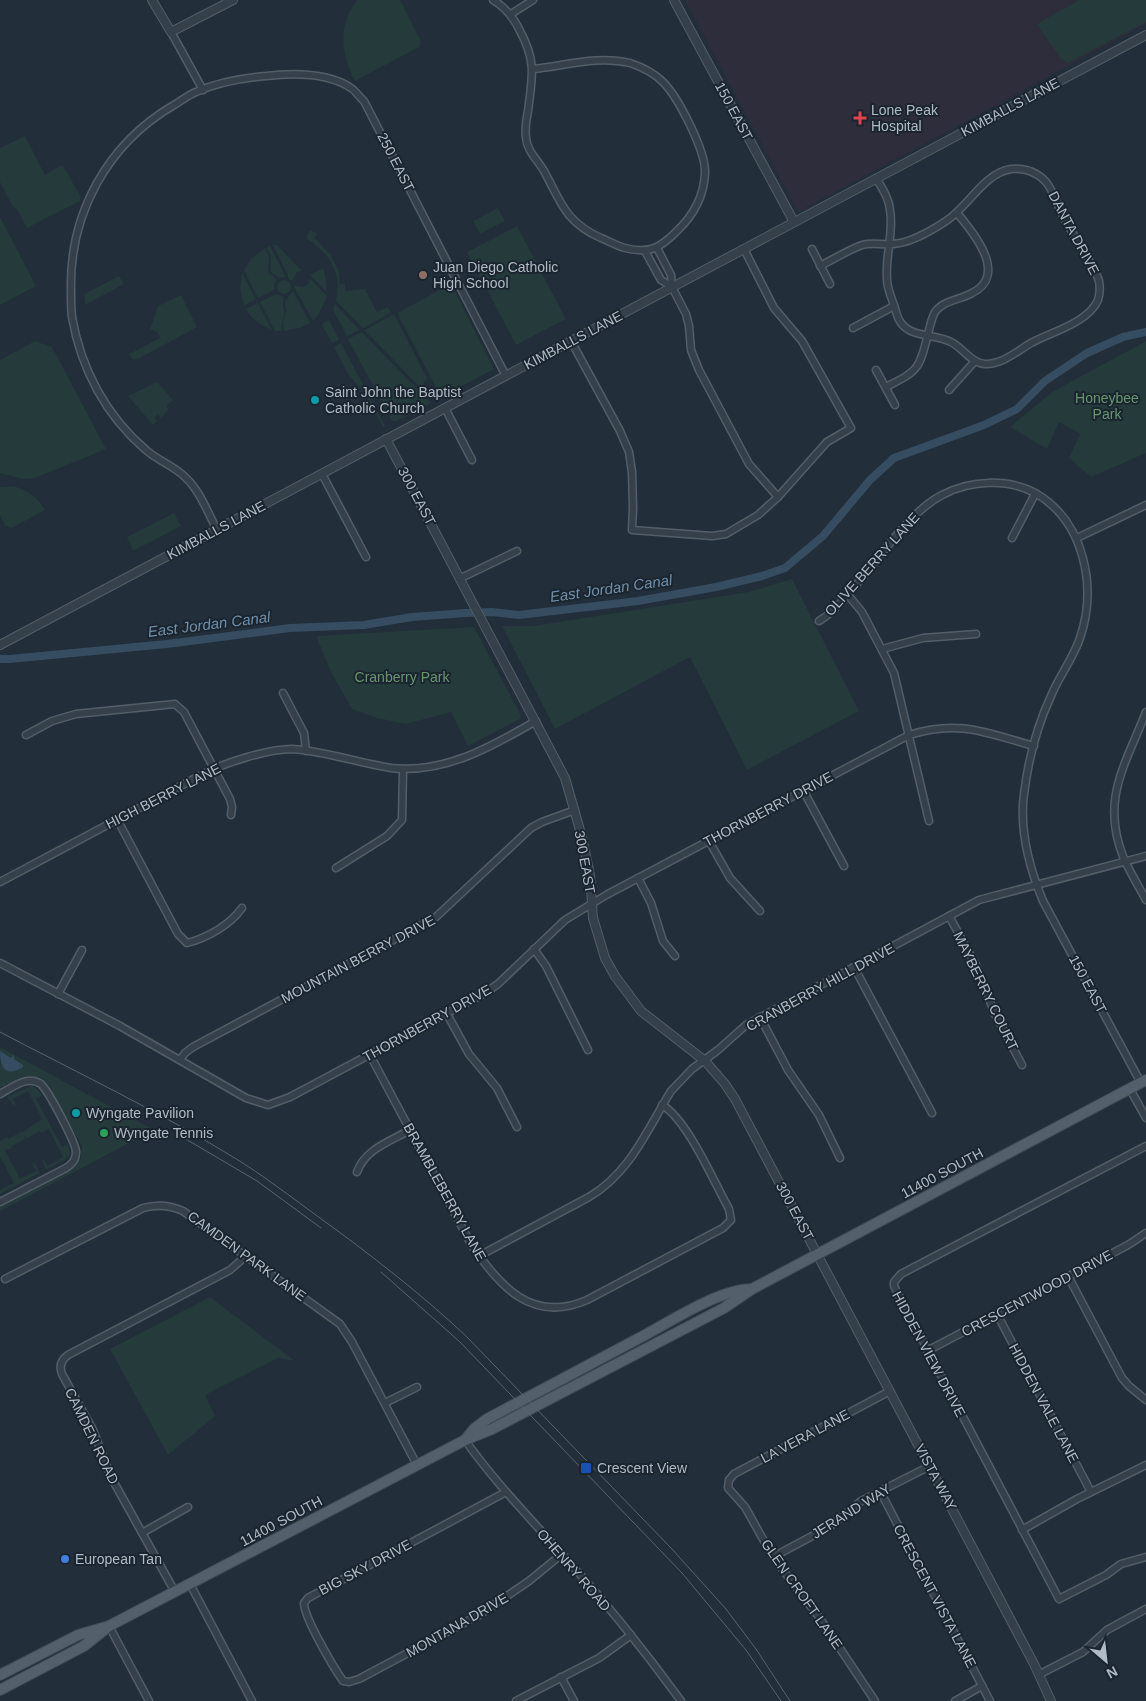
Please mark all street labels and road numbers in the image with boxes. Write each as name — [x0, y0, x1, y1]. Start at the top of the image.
street label: KIMBALLS LANE — [958, 74, 1062, 140]
street label: 150 EAST — [712, 79, 756, 143]
street label: 250 EAST — [374, 130, 418, 194]
street label: DANTA DRIVE — [1045, 188, 1103, 278]
street label: KIMBALLS LANE — [521, 307, 625, 373]
street label: 300 EAST — [395, 464, 439, 528]
street label: KIMBALLS LANE — [164, 497, 268, 563]
street label: OLIVE BERRY LANE — [821, 509, 923, 619]
street label: HIGH BERRY LANE — [103, 760, 223, 832]
street label: THORNBERRY DRIVE — [701, 768, 835, 850]
street label: 300 EAST — [572, 829, 598, 895]
street label: MOUNTAIN BERRY DRIVE — [278, 912, 438, 1006]
street label: MAYBERRY COURT — [950, 929, 1022, 1054]
street label: CRANBERRY HILL DRIVE — [743, 940, 897, 1034]
street label: 150 EAST — [1066, 952, 1110, 1016]
street label: THORNBERRY DRIVE — [360, 981, 494, 1065]
street label: BRAMBLEBERRY LANE — [400, 1120, 490, 1264]
street label: 11400 SOUTH — [898, 1145, 986, 1201]
street label: 300 EAST — [773, 1179, 817, 1243]
street label: CAMDEN PARK LANE — [185, 1208, 309, 1304]
street label: CRESCENTWOOD DRIVE — [959, 1246, 1115, 1340]
street label: HIDDEN VIEW DRIVE — [889, 1288, 969, 1420]
street label: HIDDEN VALE LANE — [1006, 1341, 1082, 1465]
street label: CAMDEN ROAD — [62, 1385, 122, 1487]
street label: LA VERA LANE — [758, 1406, 852, 1466]
street label: VISTA WAY — [912, 1441, 960, 1514]
street label: JERAND WAY — [808, 1480, 894, 1542]
street label: 11400 SOUTH — [237, 1493, 325, 1549]
street label: CRESCENT VISTA LANE — [890, 1522, 980, 1670]
street label: OHENRY ROAD — [534, 1526, 614, 1614]
street label: BIG SKY DRIVE — [316, 1536, 414, 1598]
street label: GLEN CROFT LANE — [758, 1536, 846, 1652]
street label: MONTANA DRIVE — [403, 1589, 511, 1661]

